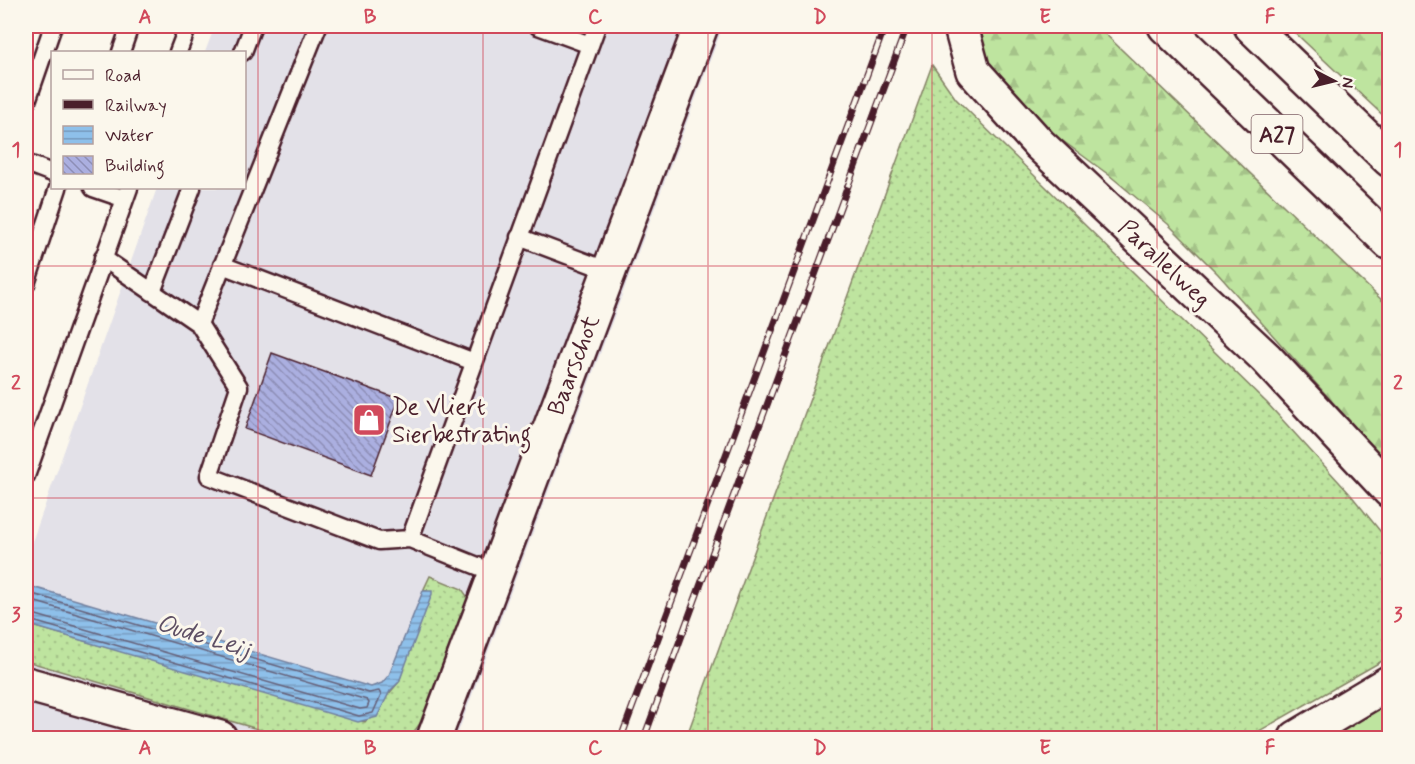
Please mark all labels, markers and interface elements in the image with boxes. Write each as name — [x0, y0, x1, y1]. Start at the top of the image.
text: A — [138, 4, 152, 31]
text: B — [364, 4, 377, 31]
text: C — [588, 4, 603, 31]
text: D — [813, 4, 827, 31]
text: E — [1039, 4, 1051, 31]
text: F — [1265, 4, 1276, 31]
legend — [51, 51, 246, 189]
north arrow — [1304, 51, 1364, 111]
text: Road — [105, 64, 141, 88]
text: N — [1336, 76, 1358, 89]
text: Railway — [105, 94, 167, 118]
road number: A27 — [1252, 115, 1302, 153]
text: Water — [105, 124, 154, 148]
text: 1 — [12, 137, 20, 164]
text: 1 — [1394, 137, 1402, 164]
text: Building — [105, 154, 165, 180]
street label: Parallelweg — [1111, 213, 1217, 315]
street label: Baarschot — [541, 311, 608, 420]
text: 2 — [11, 370, 21, 397]
text: 2 — [1393, 370, 1403, 397]
place label: De Vliert Sierbestrating — [392, 392, 532, 454]
shop icon: De Vliert Sierbestrating — [351, 402, 387, 438]
text: 3 — [11, 602, 21, 629]
text: 3 — [1393, 602, 1403, 629]
water label: Oude Leij — [152, 607, 256, 668]
text: A — [138, 735, 152, 762]
text: B — [364, 735, 377, 762]
text: C — [588, 735, 603, 762]
text: D — [813, 735, 827, 762]
text: E — [1039, 735, 1051, 762]
text: F — [1265, 735, 1276, 762]

